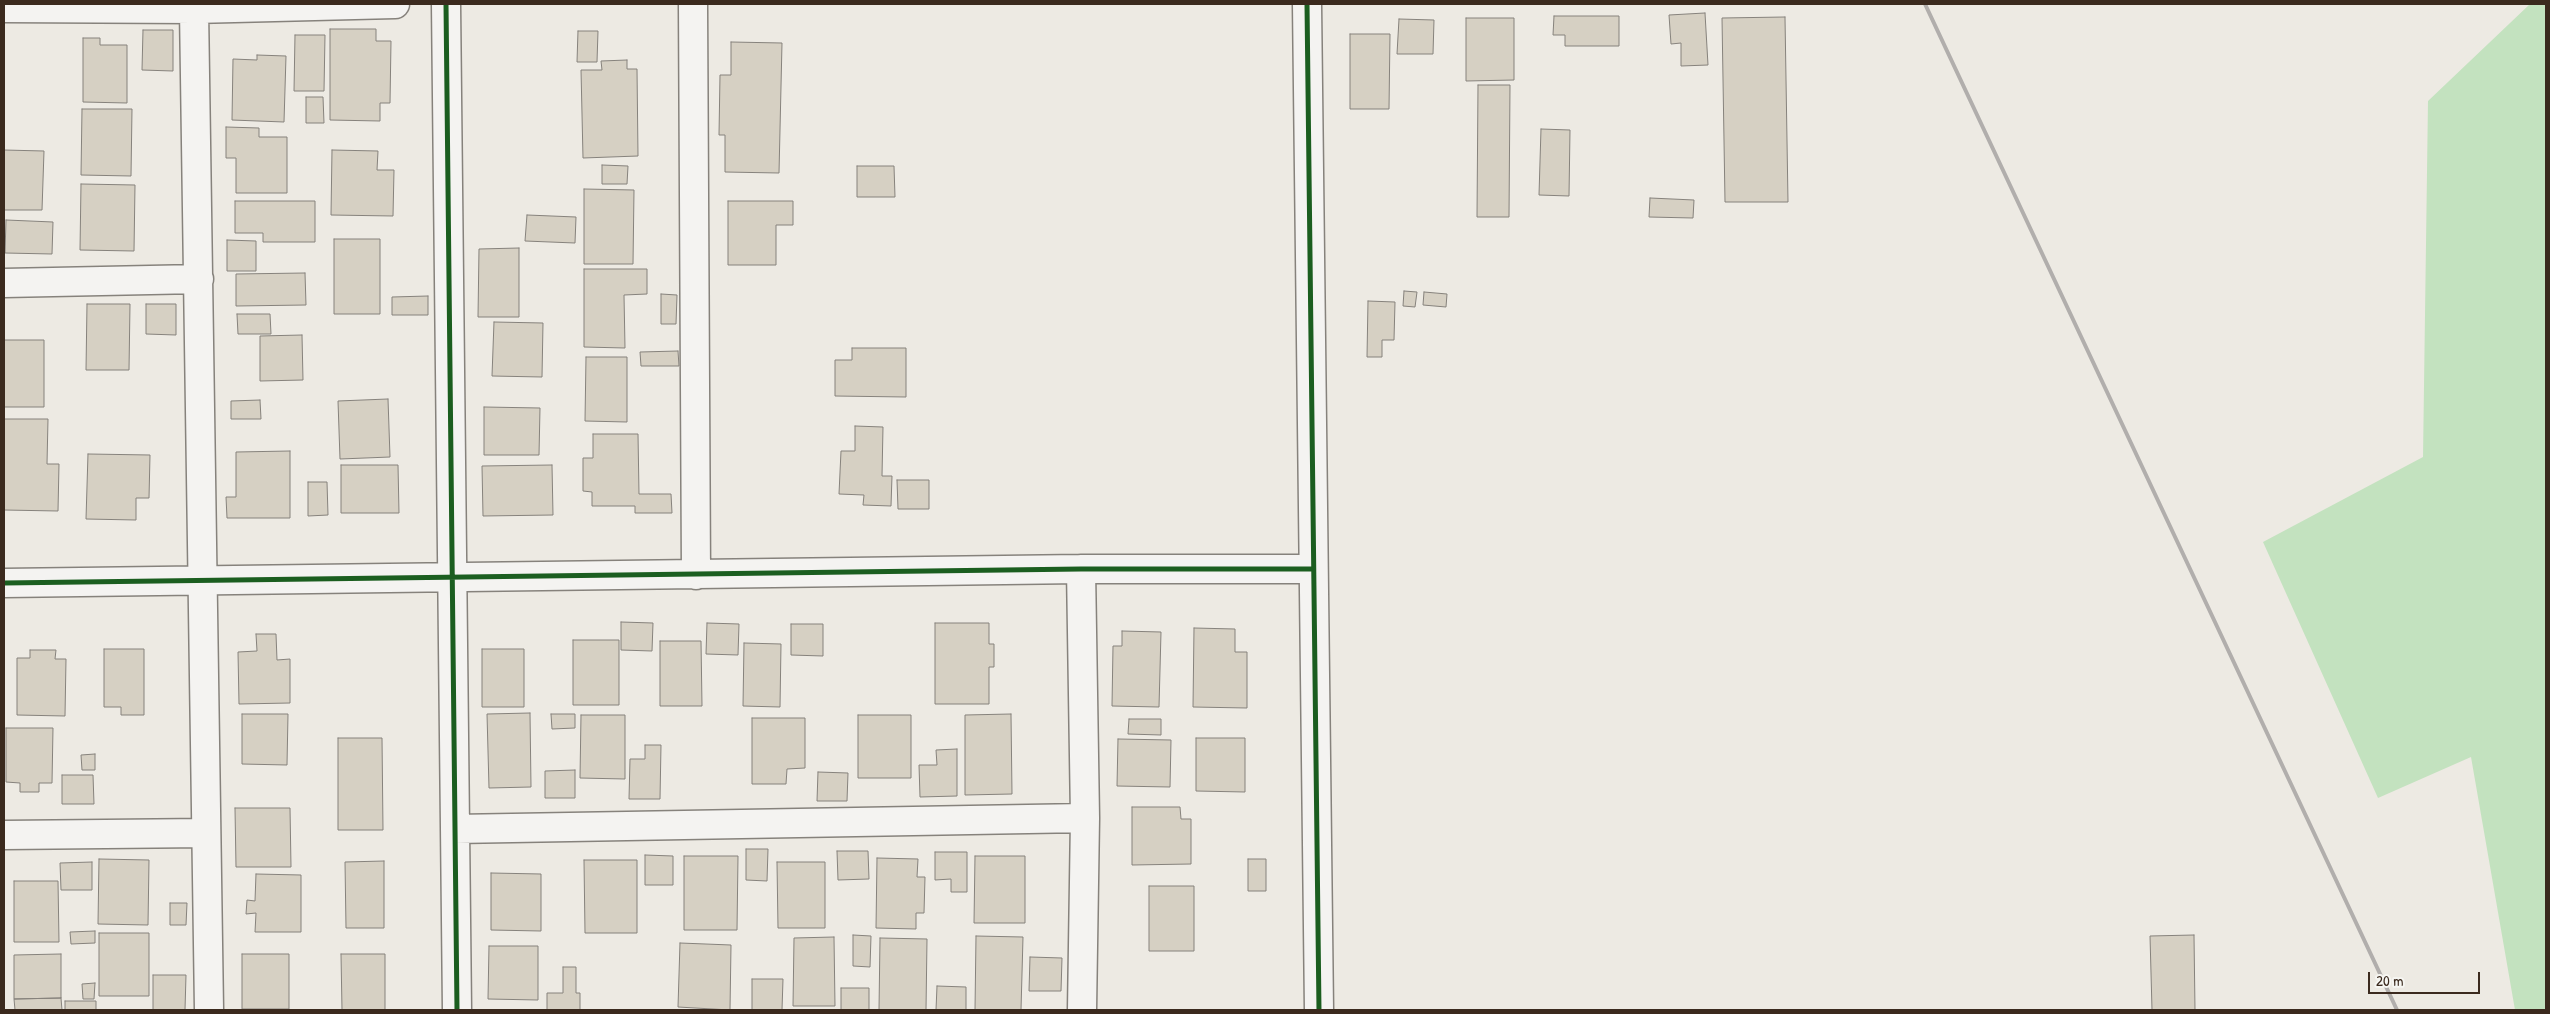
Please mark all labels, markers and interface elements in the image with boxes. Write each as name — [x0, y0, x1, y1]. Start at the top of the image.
scale bar — [2370, 962, 2482, 994]
text: 20 m — [2376, 970, 2403, 991]

